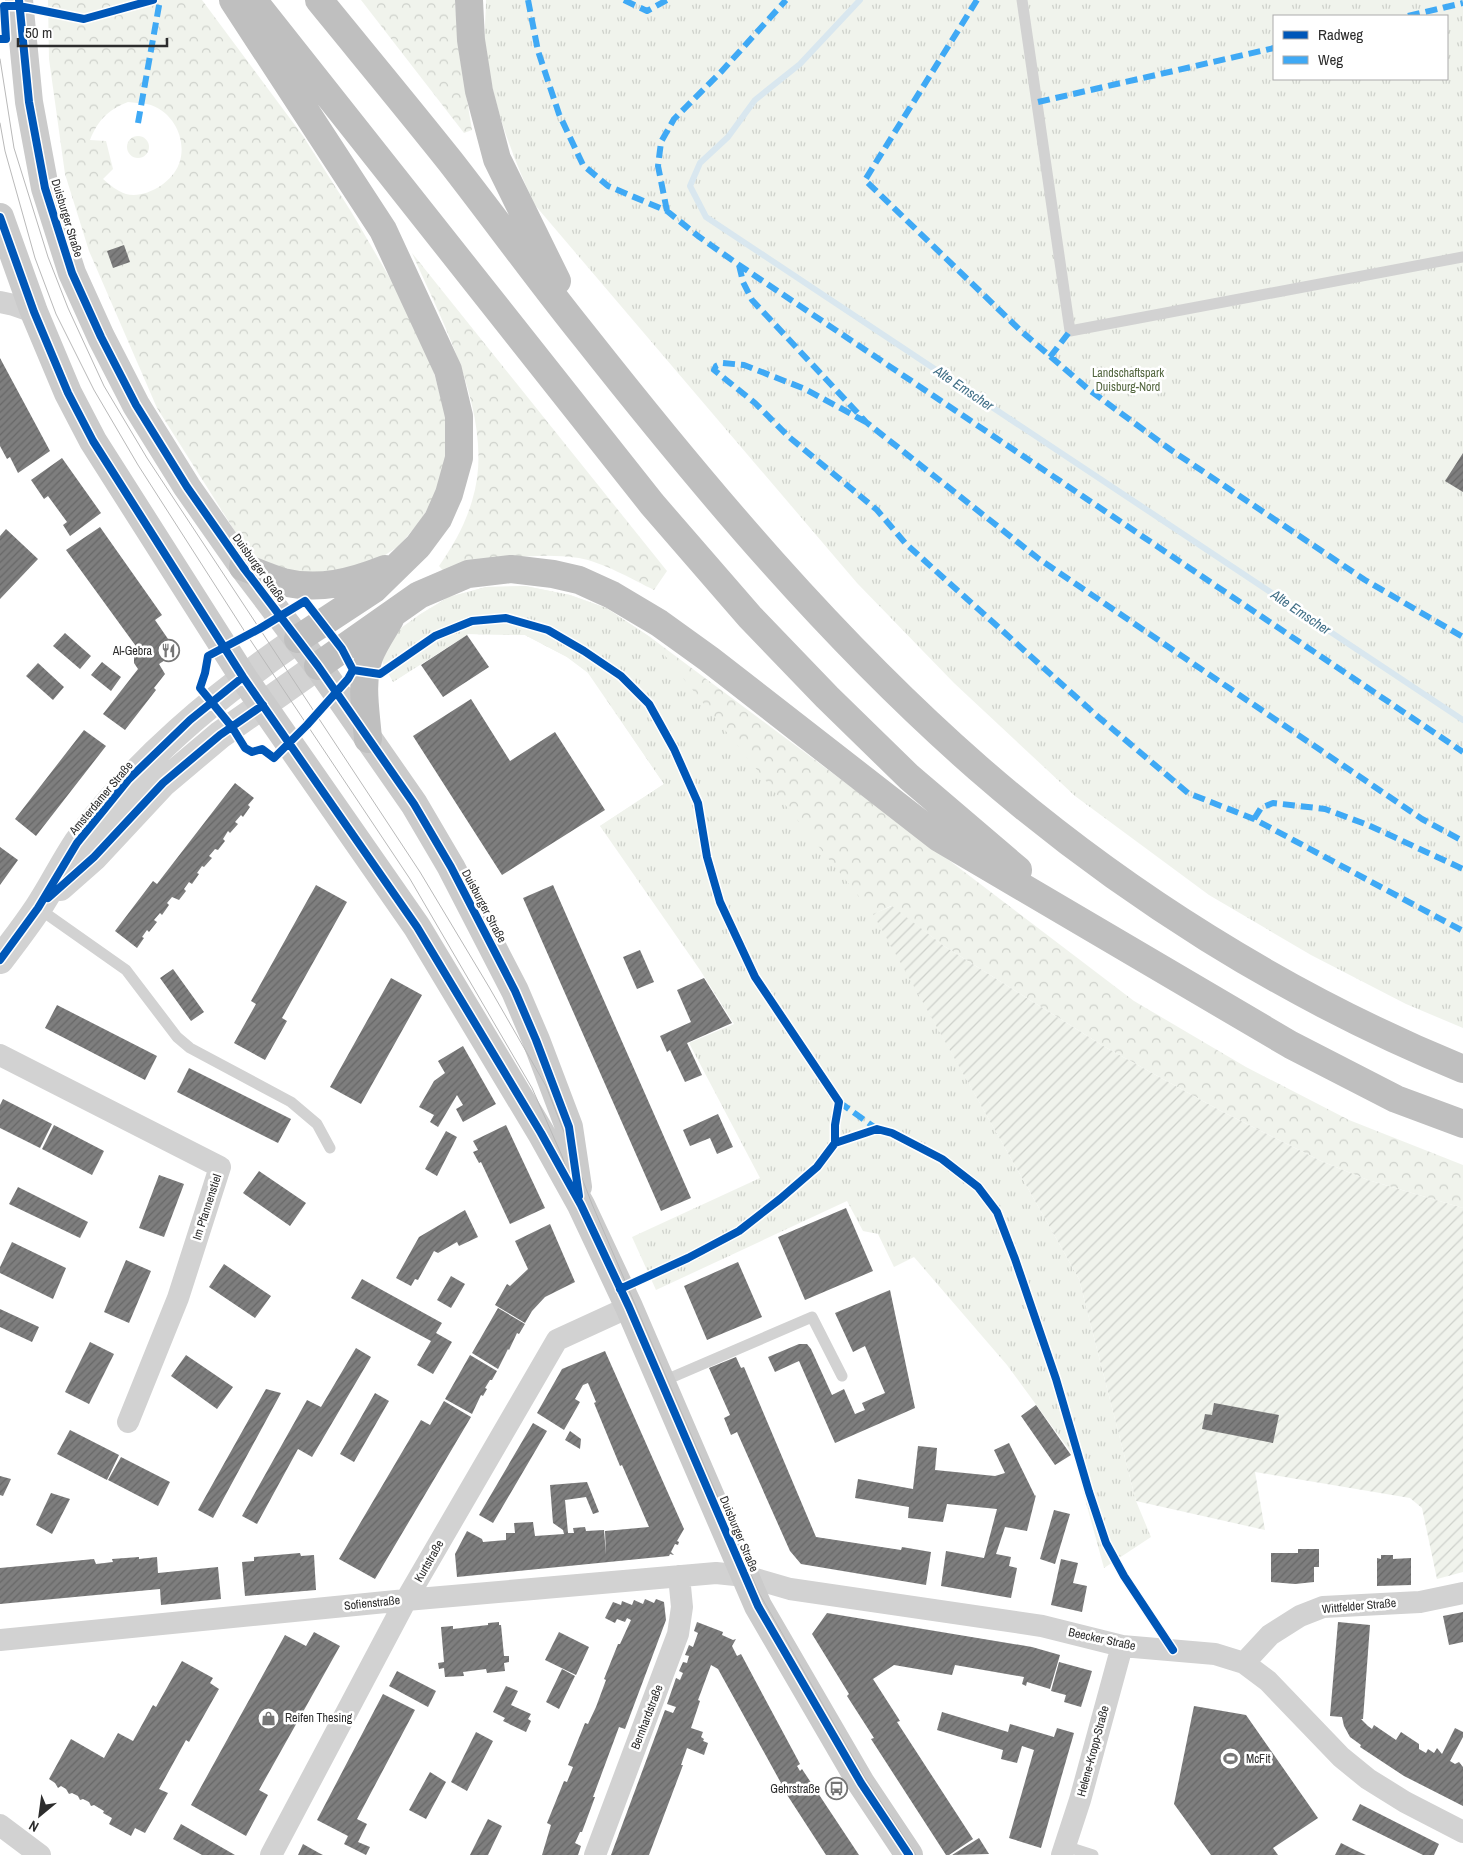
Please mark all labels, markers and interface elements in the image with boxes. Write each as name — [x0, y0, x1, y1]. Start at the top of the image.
scale bar — [18, 15, 166, 47]
legend — [1273, 15, 1448, 80]
text: 50 m — [25, 22, 52, 43]
text: Radweg — [1318, 24, 1363, 45]
text: Weg — [1318, 49, 1343, 70]
street label: Duisburger Straße — [48, 177, 86, 259]
water label: Alte Emscher — [930, 361, 998, 415]
park label: Landschaftspark Duisburg-Nord — [1092, 365, 1164, 395]
street label: Duisburger Straße — [229, 531, 289, 605]
water label: Alte Emscher — [1267, 585, 1335, 639]
restaurant icon: Al-Gebra — [156, 639, 180, 663]
place label: Al-Gebra — [112, 643, 153, 659]
street label: Amsterdamer Straße — [65, 758, 136, 839]
street label: Duisburger Straße — [458, 867, 510, 945]
street label: Im Pfannenstiel — [189, 1172, 225, 1242]
street label: Duisburger Straße — [716, 1494, 762, 1574]
street label: Kurtstraße — [411, 1537, 447, 1585]
street label: Sofienstraße — [343, 1592, 401, 1614]
street label: Wittfelder Straße — [1321, 1595, 1397, 1617]
street label: Beecker Straße — [1067, 1624, 1137, 1654]
street label: Bernhardstraße — [627, 1682, 667, 1752]
street label: Helene-Kropp-Straße — [1073, 1704, 1113, 1798]
shop icon: Reifen Thesing — [257, 1706, 281, 1730]
place label: Reifen Thesing — [285, 1710, 353, 1726]
sports icon: McFit — [1218, 1747, 1242, 1771]
place label: McFit — [1246, 1751, 1271, 1767]
bus stop icon: Gehrstraße — [824, 1777, 848, 1801]
place label: Gehrstraße — [770, 1781, 820, 1797]
north arrow — [15, 1790, 65, 1840]
text: N — [26, 1816, 42, 1836]

